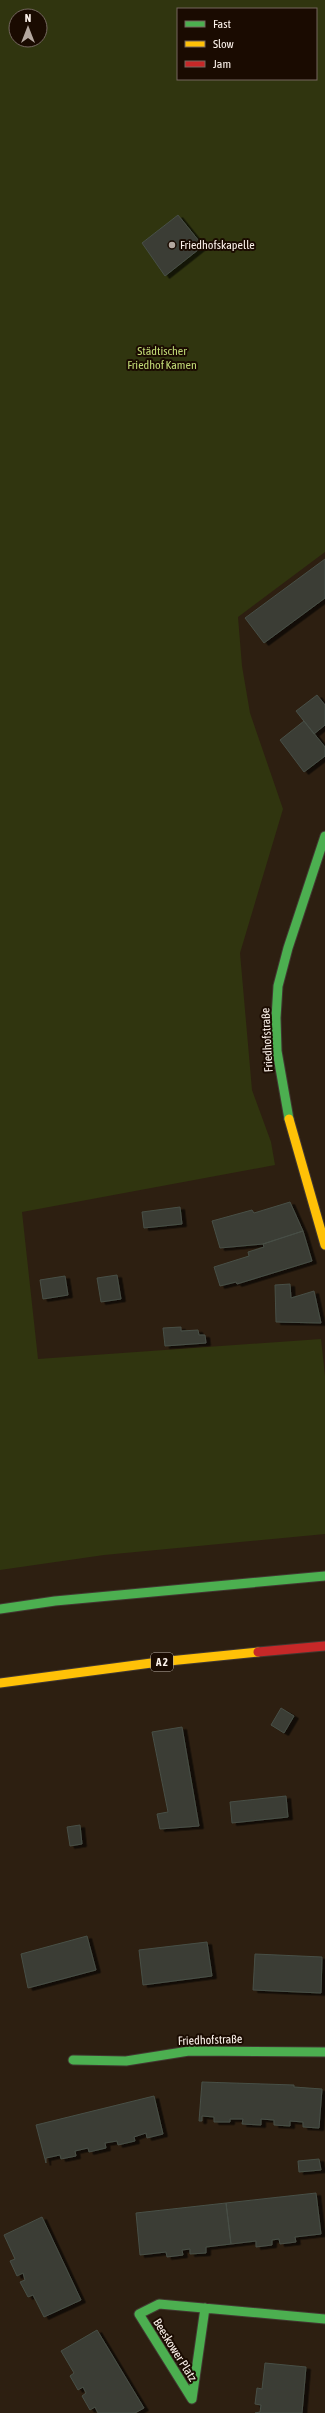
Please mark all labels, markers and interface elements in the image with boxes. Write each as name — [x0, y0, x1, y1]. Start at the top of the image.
north arrow — [8, 8, 48, 48]
legend — [177, 8, 317, 80]
text: N — [25, 12, 31, 24]
text: Fast — [213, 17, 231, 31]
text: Slow — [213, 37, 234, 51]
text: Jam — [213, 57, 231, 71]
place label: Friedhofskapelle — [180, 238, 255, 252]
marker: Friedhofskapelle — [167, 240, 177, 250]
park label: Städtischer Friedhof Kamen — [127, 344, 197, 372]
street label: Friedhofstraße — [258, 1007, 276, 1073]
road number: A 2 — [151, 1653, 173, 1671]
street label: Friedhofstraße — [178, 2032, 242, 2048]
street label: Beeskower Platz — [150, 2316, 200, 2385]

